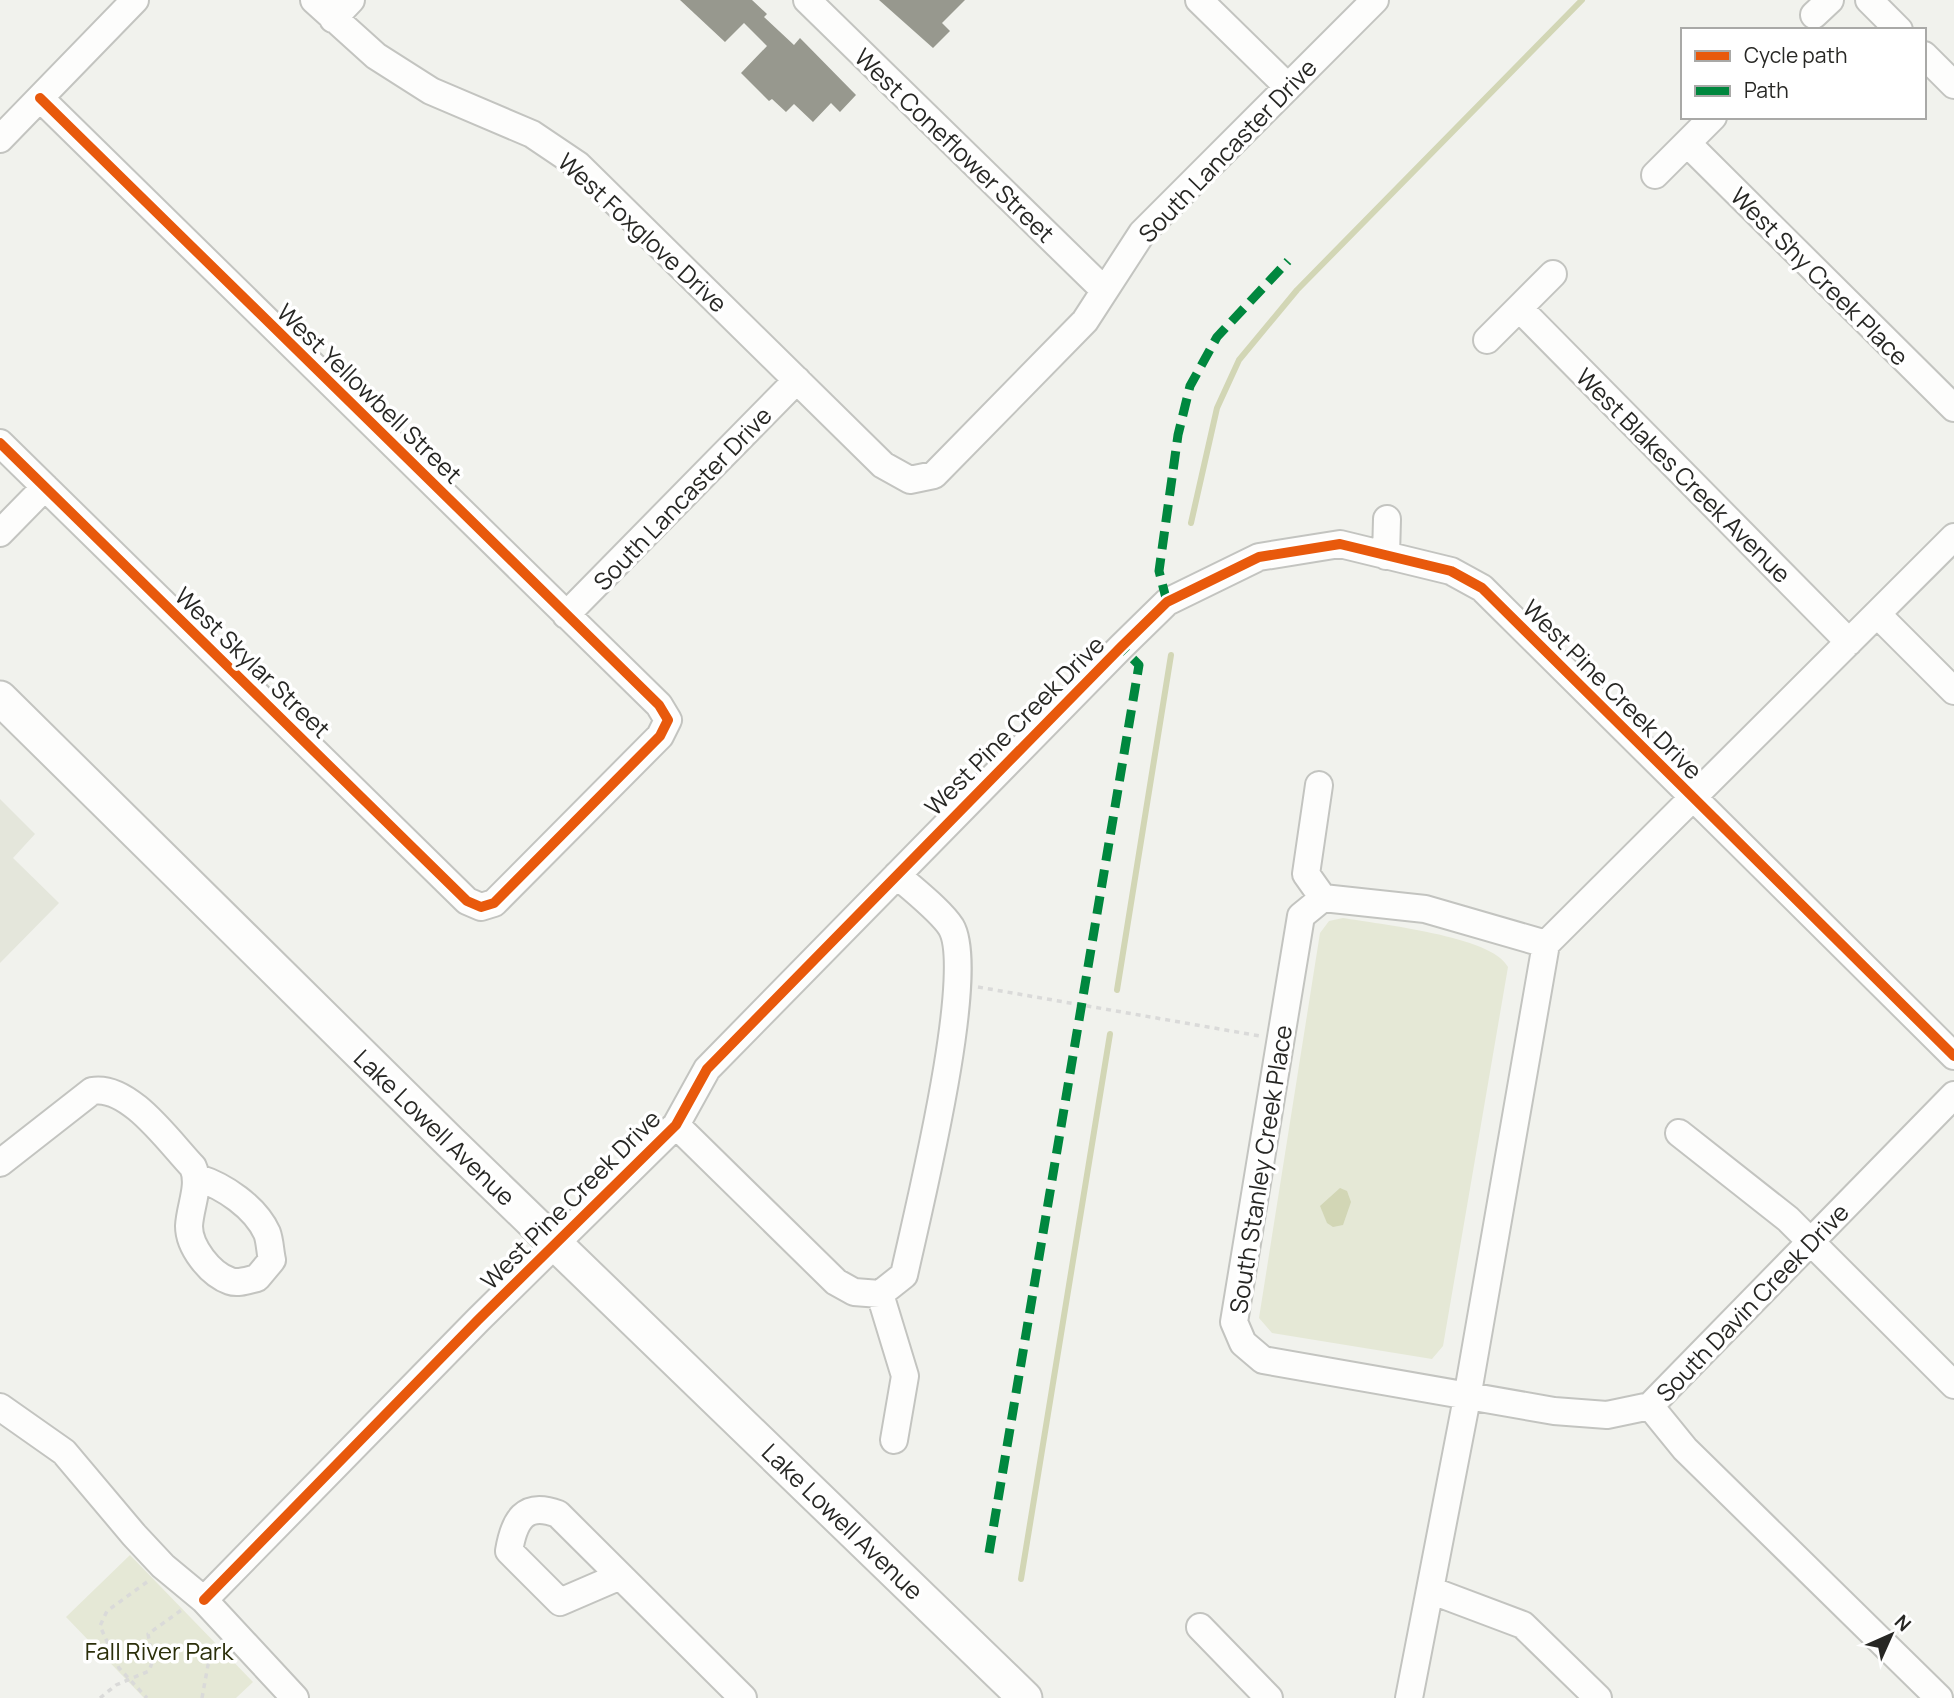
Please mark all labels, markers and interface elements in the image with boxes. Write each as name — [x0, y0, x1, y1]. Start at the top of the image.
legend — [1681, 28, 1926, 119]
street label: West Coneflower Street — [848, 41, 1062, 249]
text: Cycle path — [1744, 41, 1847, 69]
street label: South Lancaster Drive — [1131, 51, 1323, 249]
text: Path — [1744, 76, 1789, 104]
street label: West Foxglove Drive — [551, 145, 735, 319]
street label: West Shy Creek Place — [1724, 180, 1916, 372]
street label: West Yellowbell Street — [270, 296, 470, 490]
street label: West Blakes Creek Avenue — [1569, 360, 1799, 590]
street label: South Lancaster Drive — [586, 399, 778, 597]
street label: West Skylar Street — [168, 579, 338, 745]
street label: West Pine Creek Drive — [1516, 592, 1710, 786]
street label: West Pine Creek Drive — [917, 628, 1111, 822]
street label: South Stanley Creek Place — [1221, 1022, 1299, 1316]
street label: Lake Lowell Avenue — [347, 1041, 523, 1213]
street label: West Pine Creek Drive — [473, 1102, 667, 1296]
street label: South Davin Creek Drive — [1648, 1196, 1856, 1408]
street label: Lake Lowell Avenue — [755, 1435, 931, 1607]
north arrow — [1856, 1600, 1926, 1670]
text: N — [1889, 1609, 1917, 1637]
park label: Fall River Park — [85, 1634, 234, 1667]

